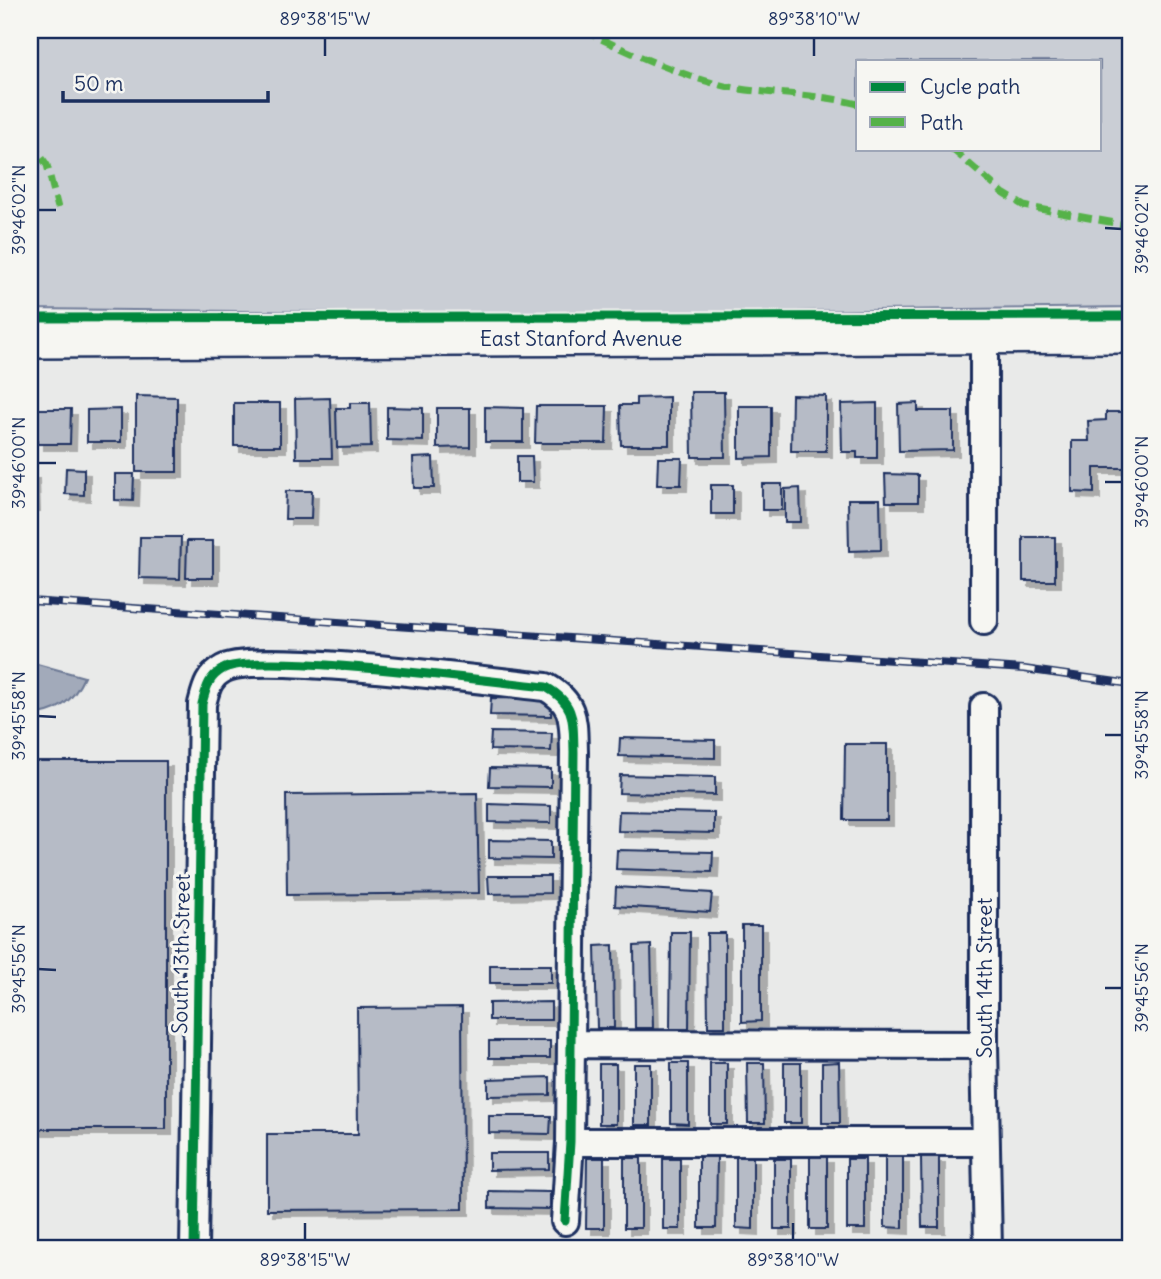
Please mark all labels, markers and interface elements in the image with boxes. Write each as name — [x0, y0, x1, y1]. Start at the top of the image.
text: 89°38'15"W — [280, 7, 370, 30]
text: 89°38'10"W — [768, 7, 860, 30]
scale bar — [63, 60, 268, 104]
legend — [856, 60, 1102, 150]
text: 50 m — [74, 70, 123, 97]
text: Cycle path — [920, 73, 1020, 100]
text: Path — [920, 109, 963, 136]
text: 39°46'02"N — [7, 165, 30, 255]
text: 39°46'02"N — [1130, 184, 1153, 274]
street label: East Stanford Avenue — [480, 325, 682, 352]
text: 39°46'00"N — [7, 417, 30, 509]
text: 39°46'00"N — [1130, 436, 1153, 528]
text: 39°45'58"N — [7, 671, 30, 761]
text: 39°45'58"N — [1130, 690, 1153, 780]
street label: South 13th Street — [166, 874, 196, 1034]
street label: South 14th Street — [971, 898, 998, 1058]
text: 39°45'56"N — [7, 924, 30, 1014]
text: 39°45'56"N — [1130, 943, 1153, 1033]
text: 89°38'15"W — [260, 1248, 350, 1271]
text: 89°38'10"W — [747, 1248, 839, 1271]

